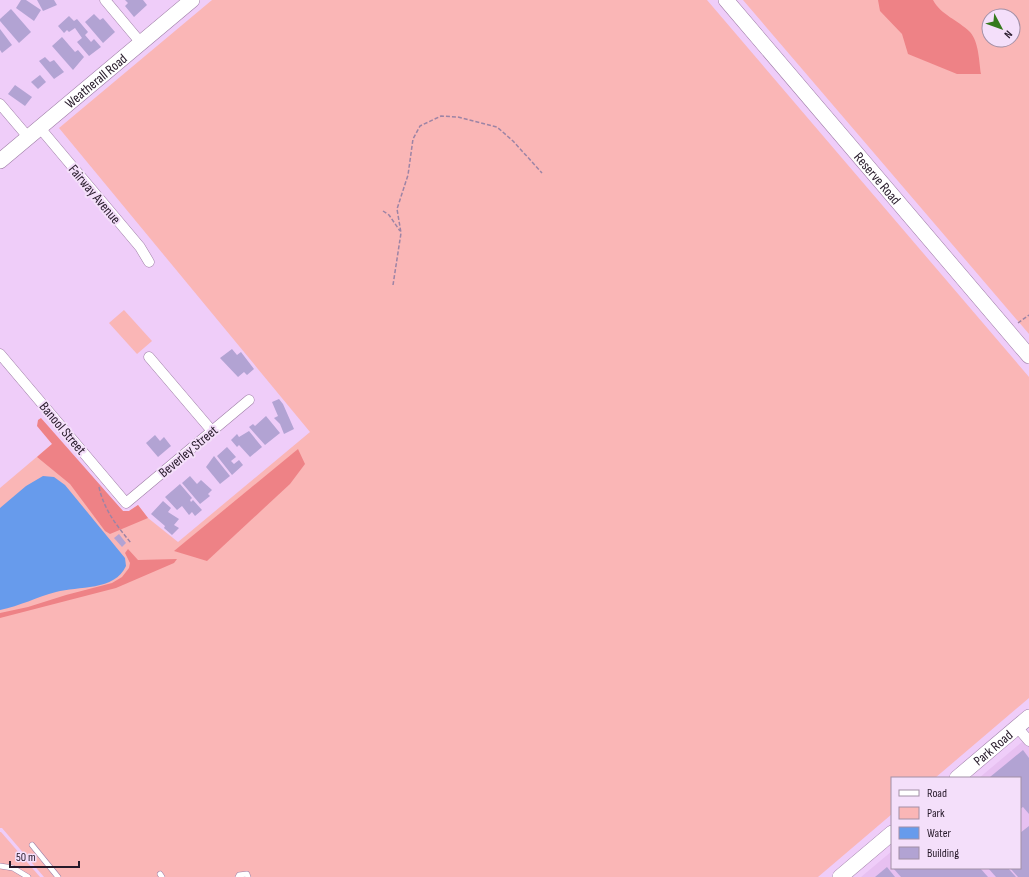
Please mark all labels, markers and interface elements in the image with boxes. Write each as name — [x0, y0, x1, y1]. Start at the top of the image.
north arrow — [981, 8, 1021, 48]
text: N — [1001, 28, 1015, 41]
street label: Weatherall Road — [62, 50, 131, 112]
street label: Reserve Road — [850, 149, 904, 208]
street label: Fairway Avenue — [65, 161, 124, 227]
street label: Banool Street — [36, 398, 90, 458]
street label: Beverley Street — [155, 422, 221, 481]
street label: Park Road — [970, 727, 1016, 769]
legend — [891, 777, 1021, 869]
text: Road — [927, 786, 947, 801]
text: Park — [927, 806, 945, 821]
text: Water — [927, 826, 951, 841]
scale bar — [10, 843, 79, 869]
text: Building — [927, 846, 959, 861]
text: 50 m — [16, 850, 36, 865]

